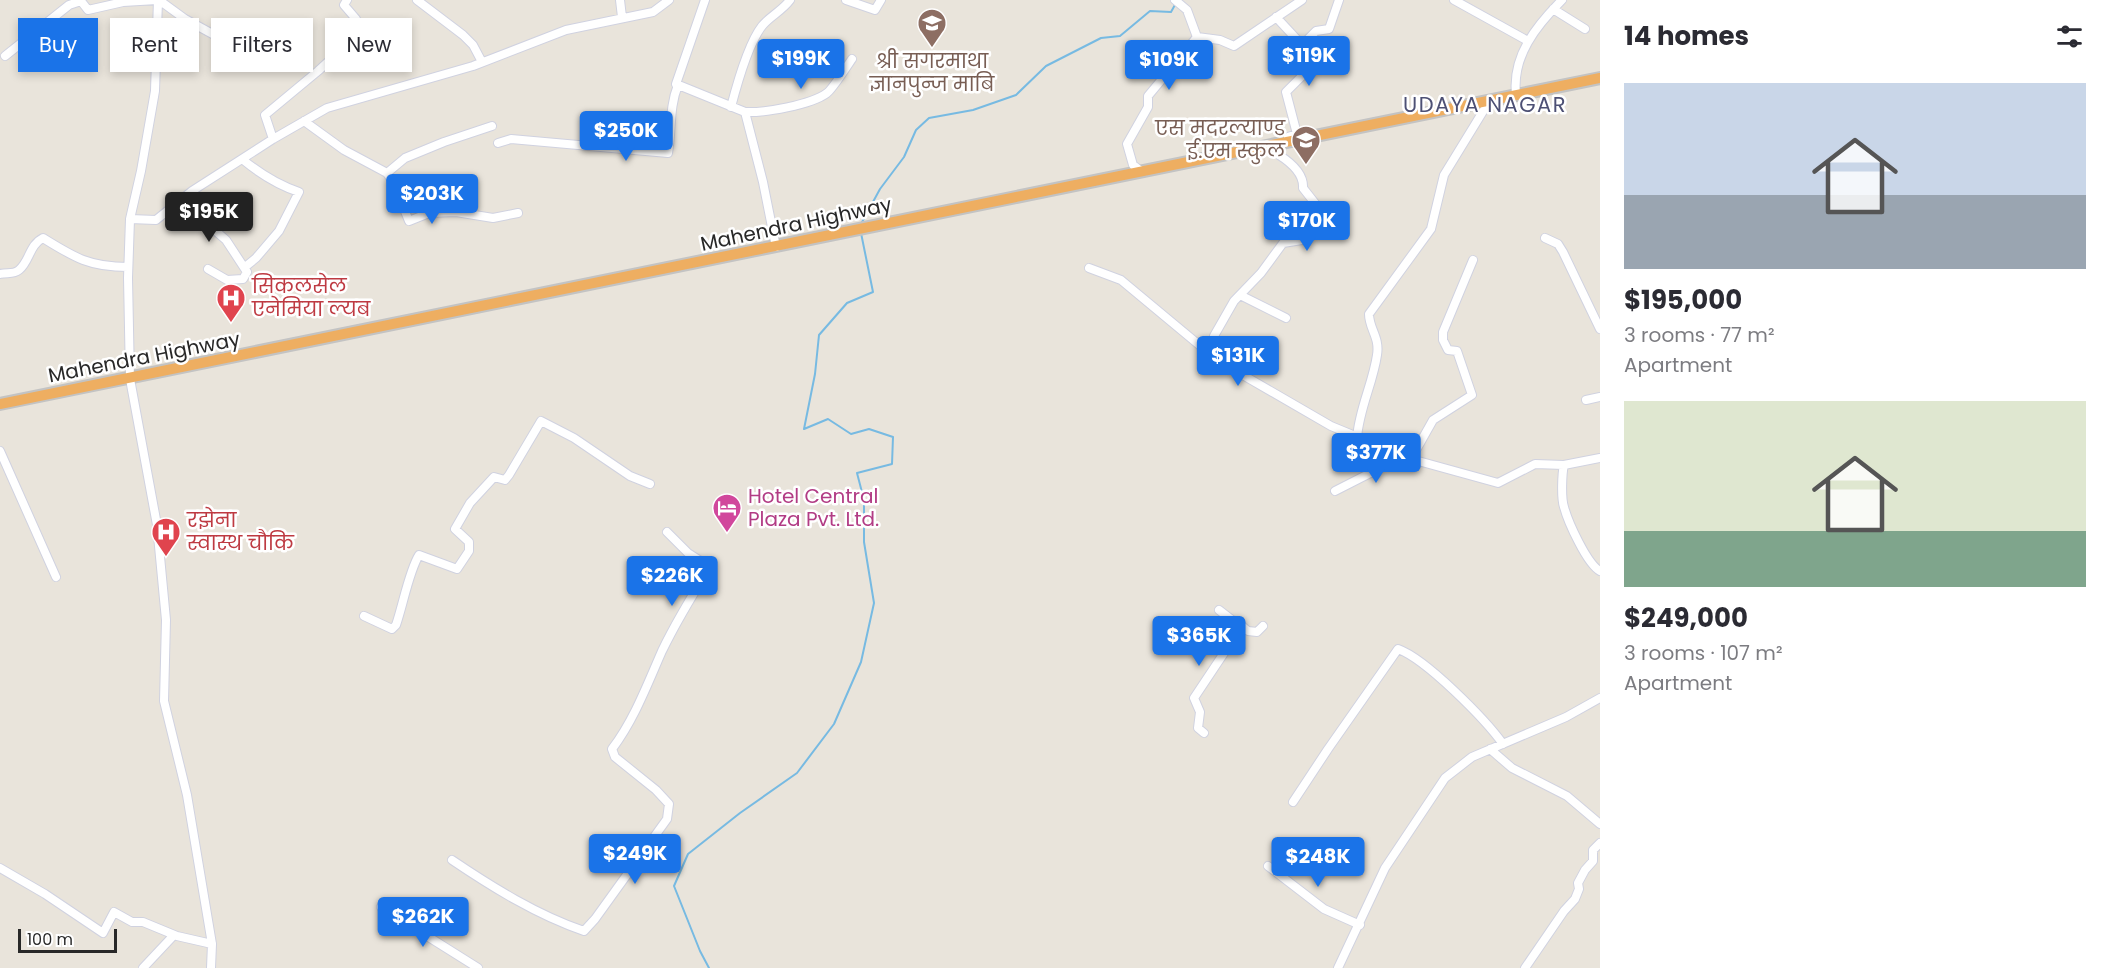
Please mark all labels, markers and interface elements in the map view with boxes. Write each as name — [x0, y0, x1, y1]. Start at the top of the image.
school or university icon: श्री सगरमाथा ज्ञानपुन्ज माबि — [916, 7, 948, 49]
chip: Buy — [18, 18, 98, 72]
chip: Rent — [110, 18, 199, 72]
chip: Filters — [211, 18, 313, 72]
chip: New — [325, 18, 412, 72]
text: 14 homes — [1624, 18, 1749, 54]
icon: filters — [2053, 20, 2086, 53]
pin: $119K — [1267, 36, 1351, 87]
pin: $199K — [759, 39, 843, 90]
pin: $109K — [1127, 40, 1211, 91]
text: $119K — [1282, 41, 1336, 69]
text: $199K — [771, 44, 831, 72]
text: $109K — [1139, 45, 1199, 73]
place label: श्री सगरमाथा ज्ञानपुन्ज माबि — [869, 47, 995, 98]
district label: UDAYA NAGAR — [1403, 90, 1567, 119]
pin: $250K — [584, 111, 668, 162]
place label: एस मदरल्याण्ड ई.एम स्कुल — [1154, 114, 1286, 165]
text: $250K — [594, 116, 658, 144]
icon: home — [1801, 122, 1909, 230]
school or university icon: एस मदरल्याण्ड ई.एम स्कुल — [1290, 124, 1322, 166]
pin: $203K — [390, 174, 474, 225]
text: $203K — [400, 179, 464, 207]
street label: Mahendra Highway — [698, 190, 894, 258]
pin: $195K — [167, 192, 251, 243]
text: $195K — [179, 197, 239, 225]
pin: $170K — [1265, 201, 1349, 252]
text: $170K — [1278, 206, 1336, 234]
place label: सिकलसेल एनेमिया ल्यब — [251, 272, 372, 323]
hospital icon: सिकलसेल एनेमिया ल्यब — [215, 282, 247, 324]
text: $195,000 — [1624, 282, 1742, 318]
text: 3 rooms · 77 m² — [1624, 321, 1775, 349]
street label: Mahendra Highway — [46, 325, 242, 389]
pin: $131K — [1196, 336, 1280, 387]
text: $131K — [1211, 341, 1265, 369]
text: Apartment — [1624, 351, 1732, 379]
pin: $377K — [1334, 433, 1418, 484]
text: $377K — [1346, 438, 1406, 466]
icon: home — [1801, 440, 1909, 548]
place label: Hotel Central Plaza Pvt. Ltd. — [748, 482, 879, 533]
hotel icon: Hotel Central Plaza Pvt. Ltd. — [711, 492, 743, 534]
place label: रझेना स्वास्थ चौकि — [186, 506, 295, 557]
hospital icon: रझेना स्वास्थ चौकि — [150, 516, 182, 558]
pin: $226K — [630, 556, 714, 607]
text: $226K — [641, 561, 703, 589]
text: $249,000 — [1624, 600, 1748, 636]
pin: $365K — [1157, 616, 1241, 667]
text: $365K — [1167, 621, 1231, 649]
text: 3 rooms · 107 m² — [1624, 639, 1783, 667]
text: Apartment — [1624, 669, 1732, 697]
pin: $249K — [593, 834, 677, 885]
pin: $248K — [1276, 837, 1360, 888]
text: $249K — [603, 839, 667, 867]
text: $248K — [1285, 842, 1351, 870]
pin: $262K — [381, 897, 465, 948]
text: $262K — [392, 902, 454, 930]
scale bar — [18, 926, 117, 954]
text: 100 m — [27, 928, 73, 951]

